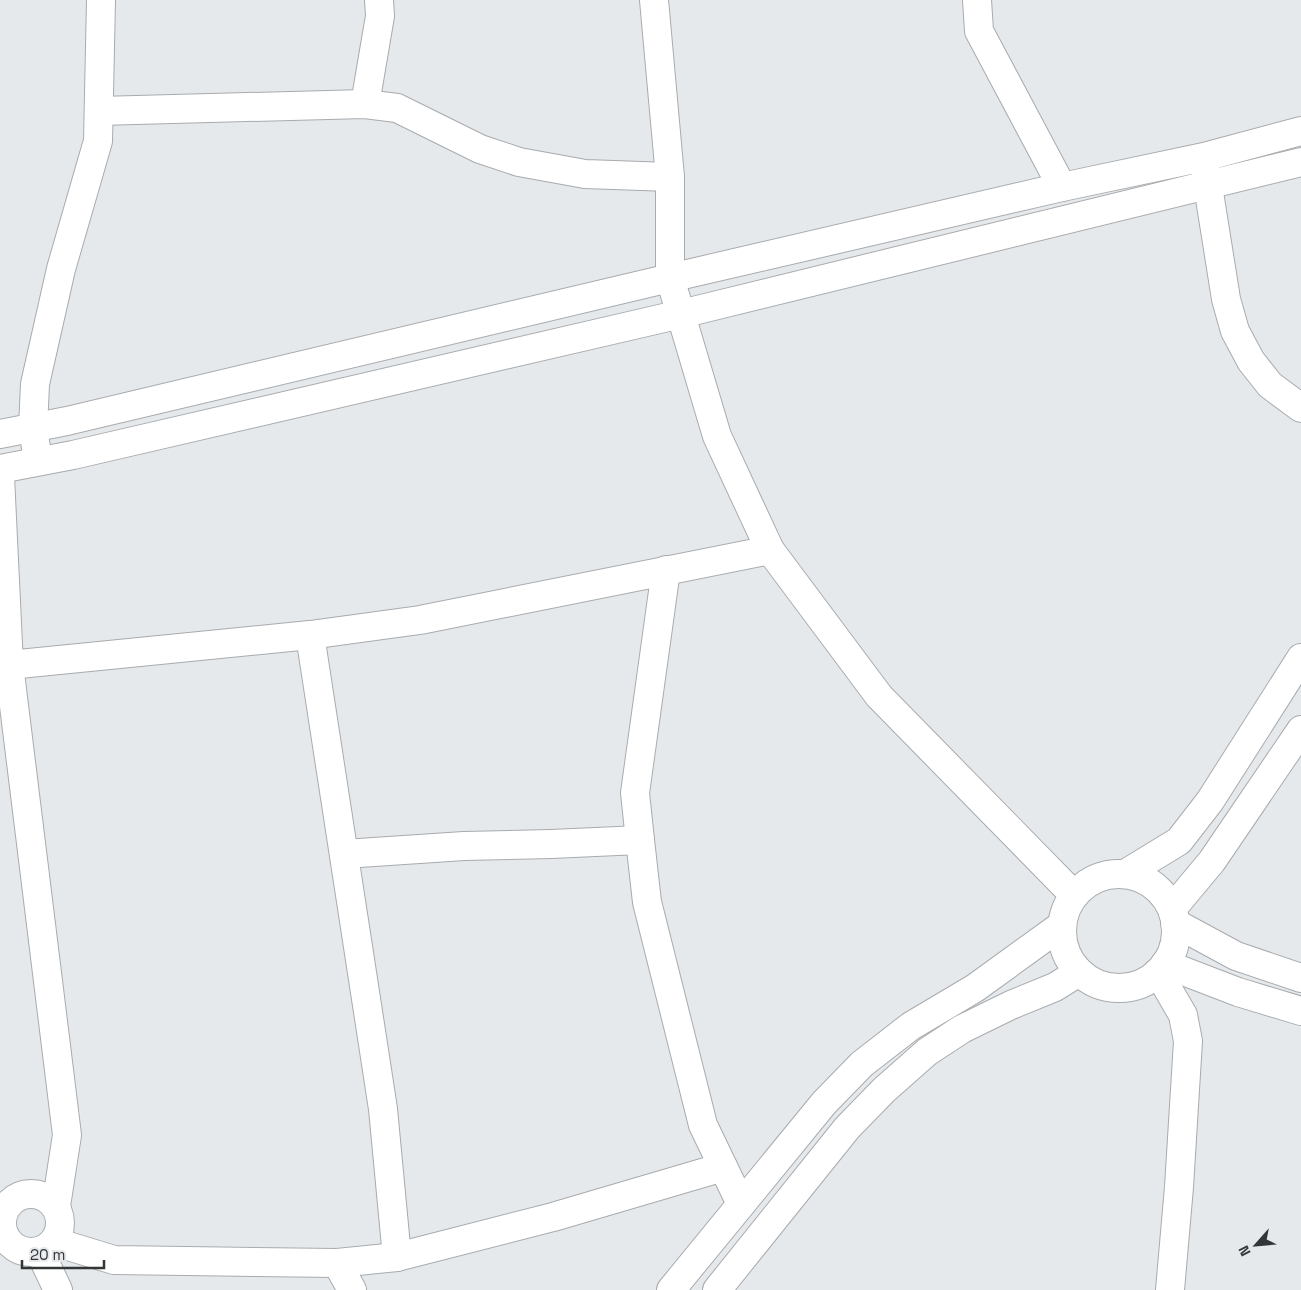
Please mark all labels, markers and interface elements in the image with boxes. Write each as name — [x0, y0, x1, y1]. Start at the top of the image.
north arrow — [1231, 1220, 1281, 1270]
scale bar — [22, 1238, 105, 1270]
text: N — [1234, 1243, 1255, 1259]
text: 20 m — [30, 1245, 65, 1264]

